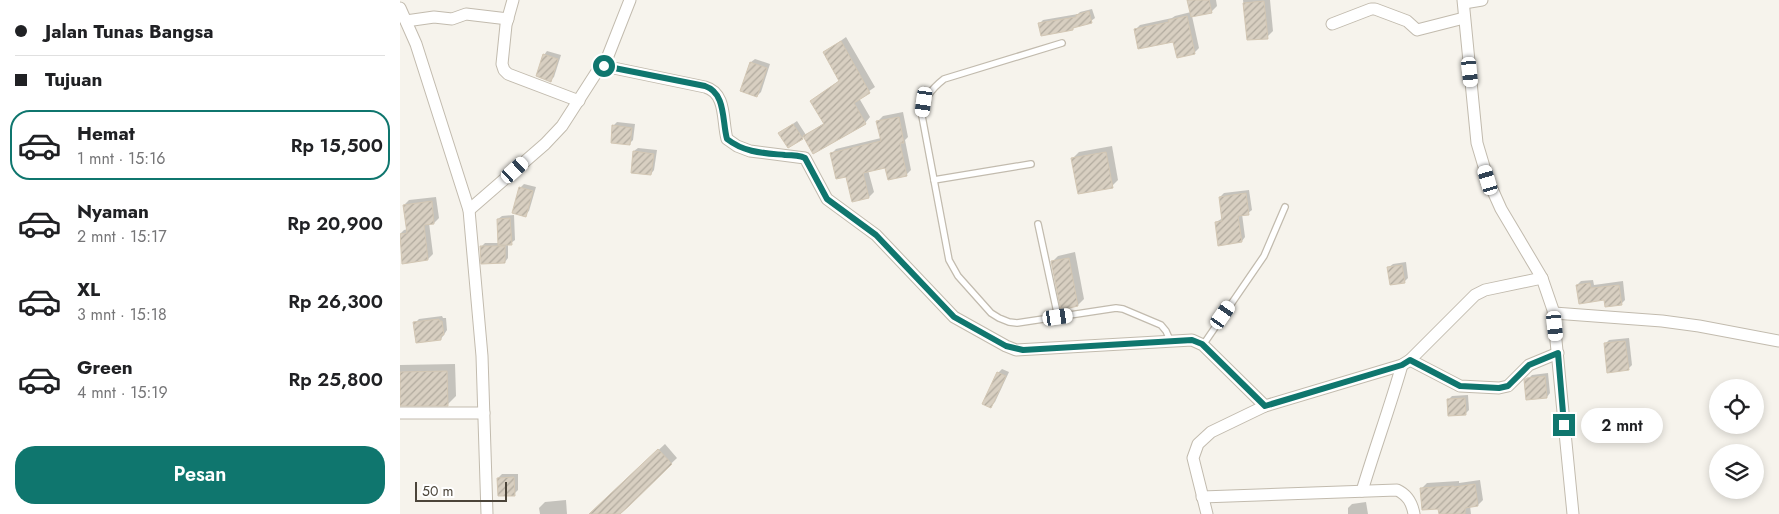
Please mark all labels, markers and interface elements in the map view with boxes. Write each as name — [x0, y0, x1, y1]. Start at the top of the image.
text: Jalan Tunas Bangsa — [45, 18, 213, 45]
route start — [593, 55, 615, 77]
car — [1460, 56, 1479, 88]
text: Tujuan — [45, 66, 102, 93]
car — [914, 86, 933, 118]
text: Hemat — [77, 120, 135, 147]
icon: car — [17, 123, 62, 168]
text: Rp 15,500 — [291, 132, 383, 159]
text: 1 mnt · 15:16 — [77, 147, 166, 170]
car — [498, 154, 531, 186]
car — [1476, 163, 1499, 197]
text: Nyaman — [77, 198, 149, 225]
icon: car — [17, 201, 62, 246]
text: Rp 20,900 — [287, 210, 383, 237]
text: 2 mnt · 15:17 — [77, 225, 167, 248]
text: XL — [77, 276, 100, 303]
icon: car — [17, 279, 62, 324]
text: Rp 26,300 — [288, 288, 383, 315]
car — [1208, 298, 1237, 332]
text: 3 mnt · 15:18 — [77, 303, 167, 326]
car — [1042, 307, 1073, 327]
car — [1545, 310, 1564, 342]
text: Green — [77, 354, 133, 381]
icon: car — [17, 357, 62, 402]
text: Rp 25,800 — [288, 366, 383, 393]
map controls — [1709, 379, 1764, 499]
button: locate — [1709, 379, 1764, 434]
text: 4 mnt · 15:19 — [77, 381, 168, 404]
callout: 2 mnt — [1582, 408, 1664, 442]
route end — [1553, 414, 1575, 436]
text: 2 mnt — [1601, 414, 1643, 437]
button: layers — [1709, 444, 1764, 499]
button: Pesan — [15, 446, 385, 504]
scale bar — [415, 479, 508, 502]
text: 50 m — [422, 481, 453, 501]

